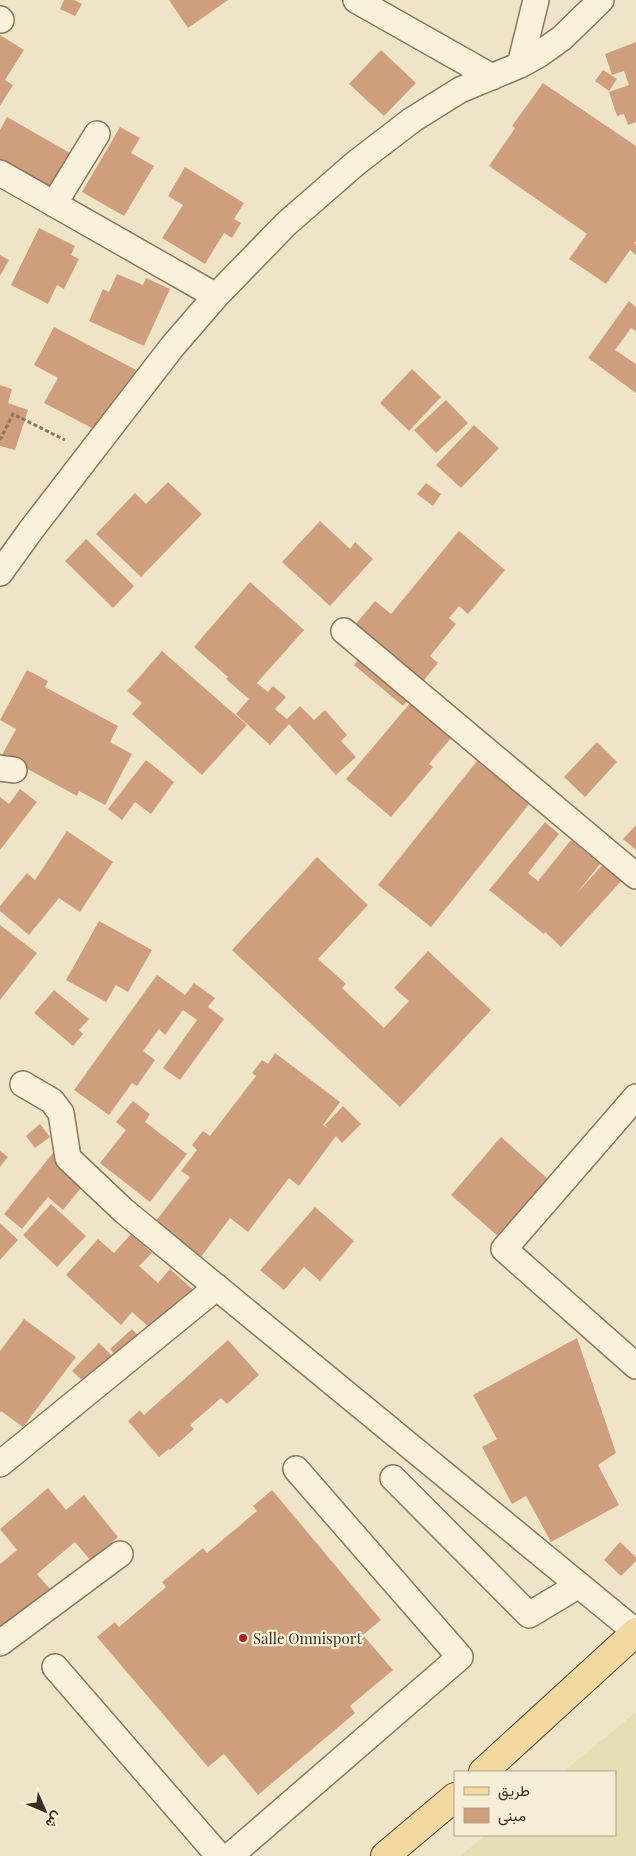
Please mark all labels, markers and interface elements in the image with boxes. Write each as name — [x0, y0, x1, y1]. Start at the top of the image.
place label: Salle Omnisport — [253, 1628, 362, 1648]
marker: Salle Omnisport — [237, 1632, 249, 1644]
legend — [454, 1771, 616, 1836]
text: طريق — [498, 1780, 530, 1801]
north arrow — [20, 1786, 70, 1836]
text: مبنى — [498, 1805, 526, 1826]
text: ش — [42, 1808, 67, 1833]

